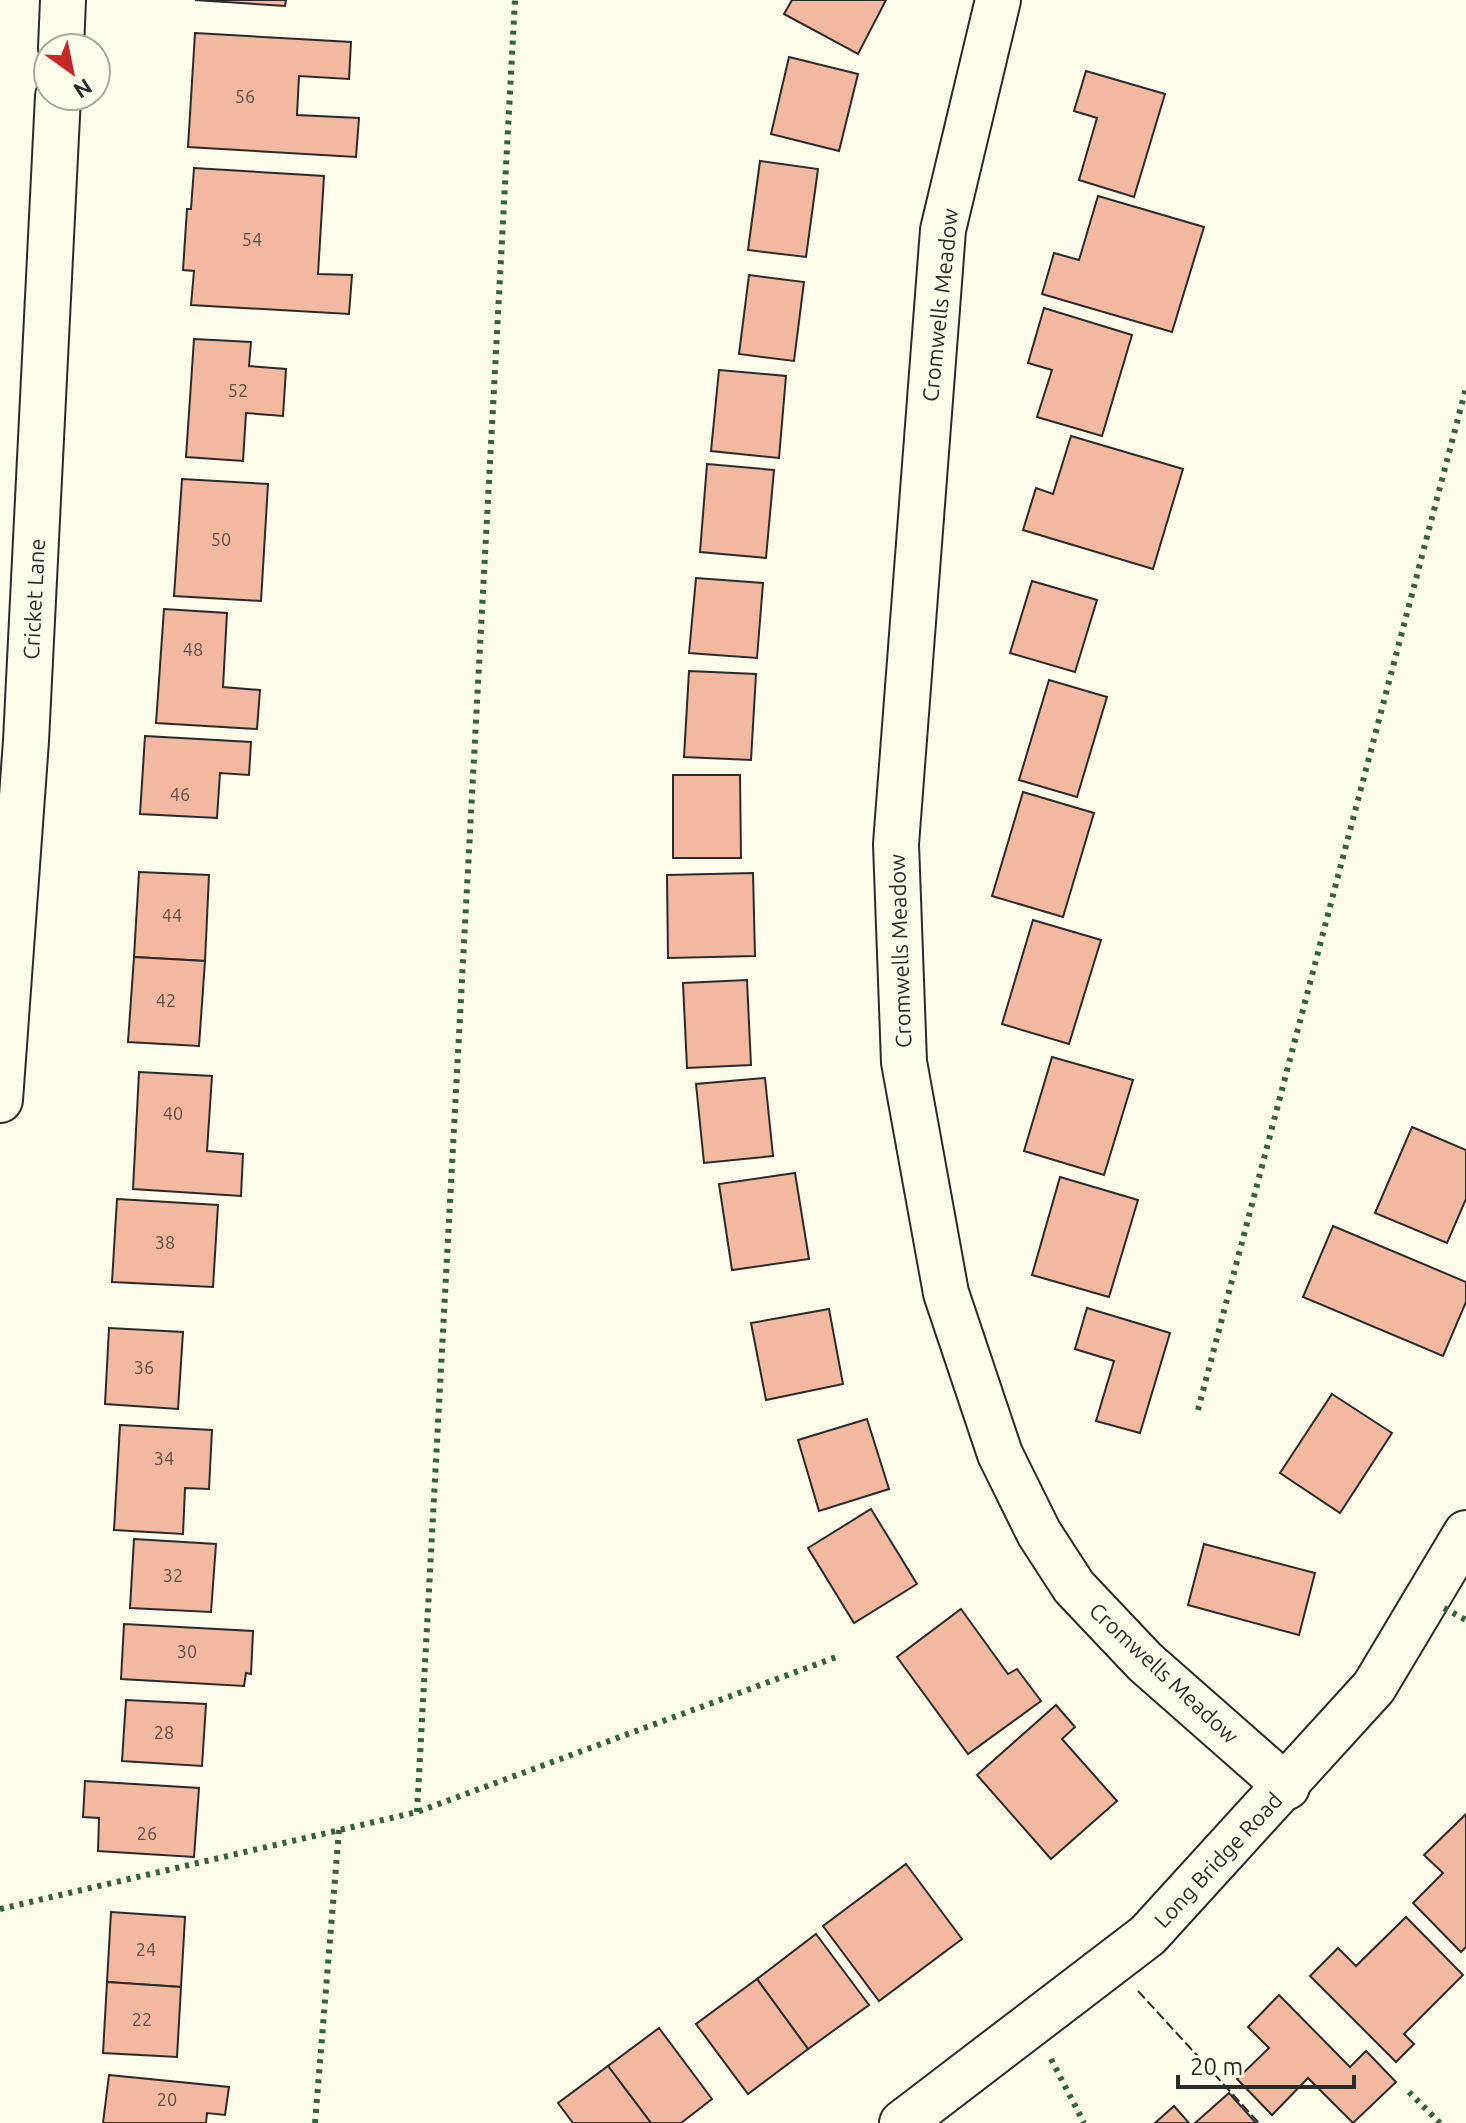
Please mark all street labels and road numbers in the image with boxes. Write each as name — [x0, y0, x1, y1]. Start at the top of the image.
street label: Cromwells Meadow — [917, 207, 962, 403]
street label: Cricket Lane — [18, 538, 49, 660]
street label: Cromwells Meadow — [884, 853, 915, 1049]
street label: Cromwells Meadow — [1085, 1597, 1244, 1748]
street label: Long Bridge Road — [1149, 1787, 1287, 1932]

